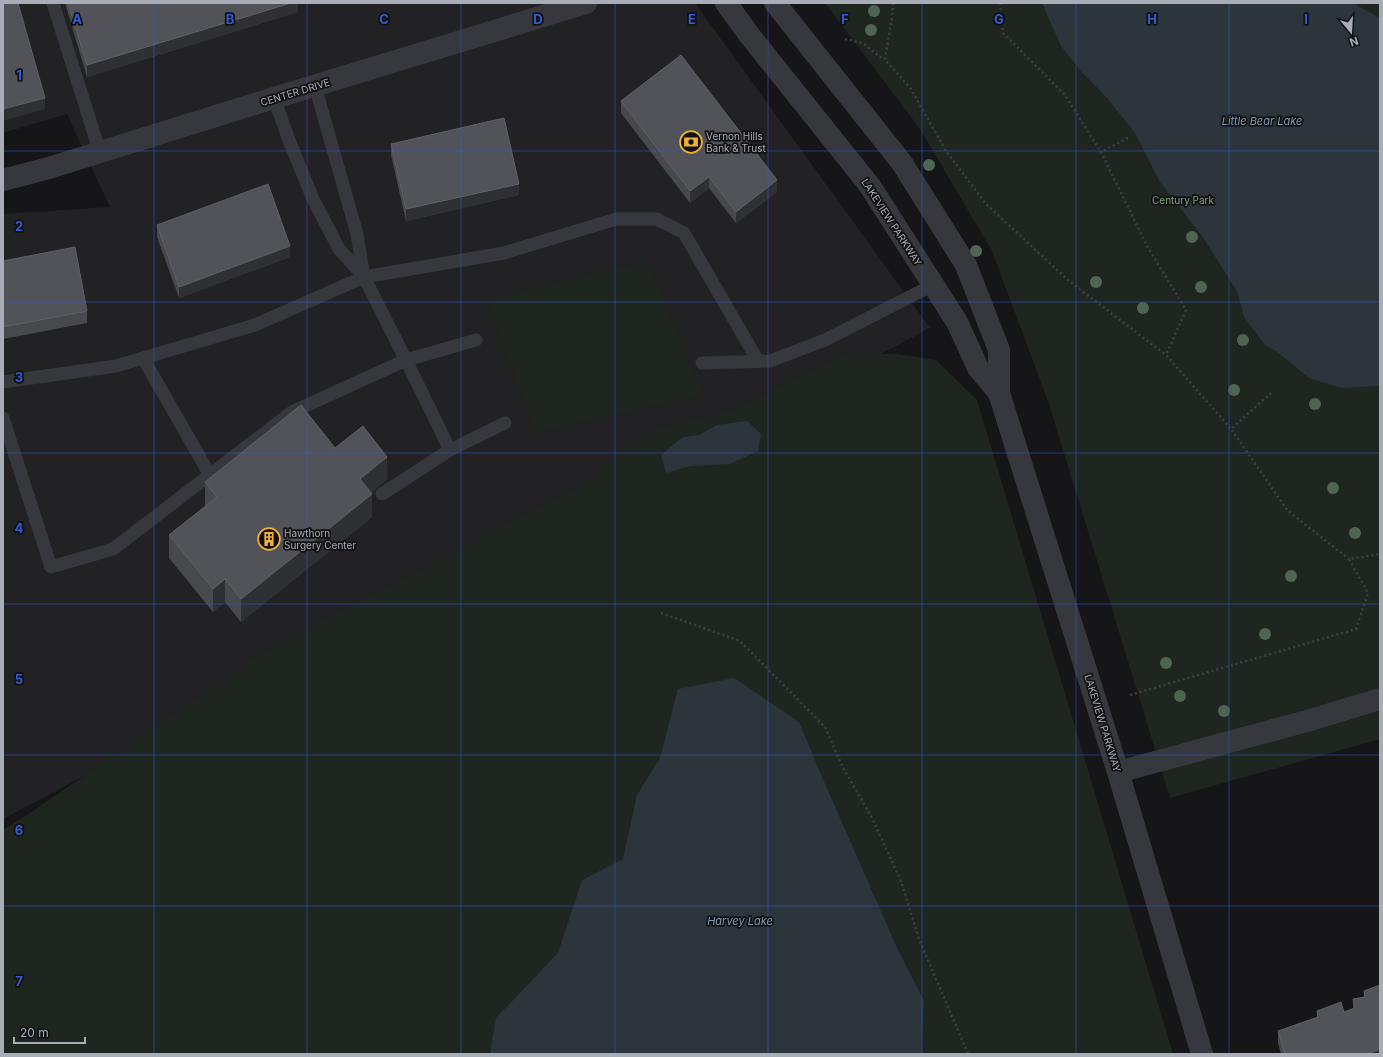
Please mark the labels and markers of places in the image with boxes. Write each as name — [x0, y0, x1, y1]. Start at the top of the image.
bank icon: Vernon Hills Bank & Trust — [678, 129, 704, 155]
place label: Vernon Hills Bank & Trust — [706, 130, 766, 154]
building icon: Hawthorn Surgery Center — [256, 526, 282, 552]
place label: Hawthorn Surgery Center — [284, 527, 356, 551]

